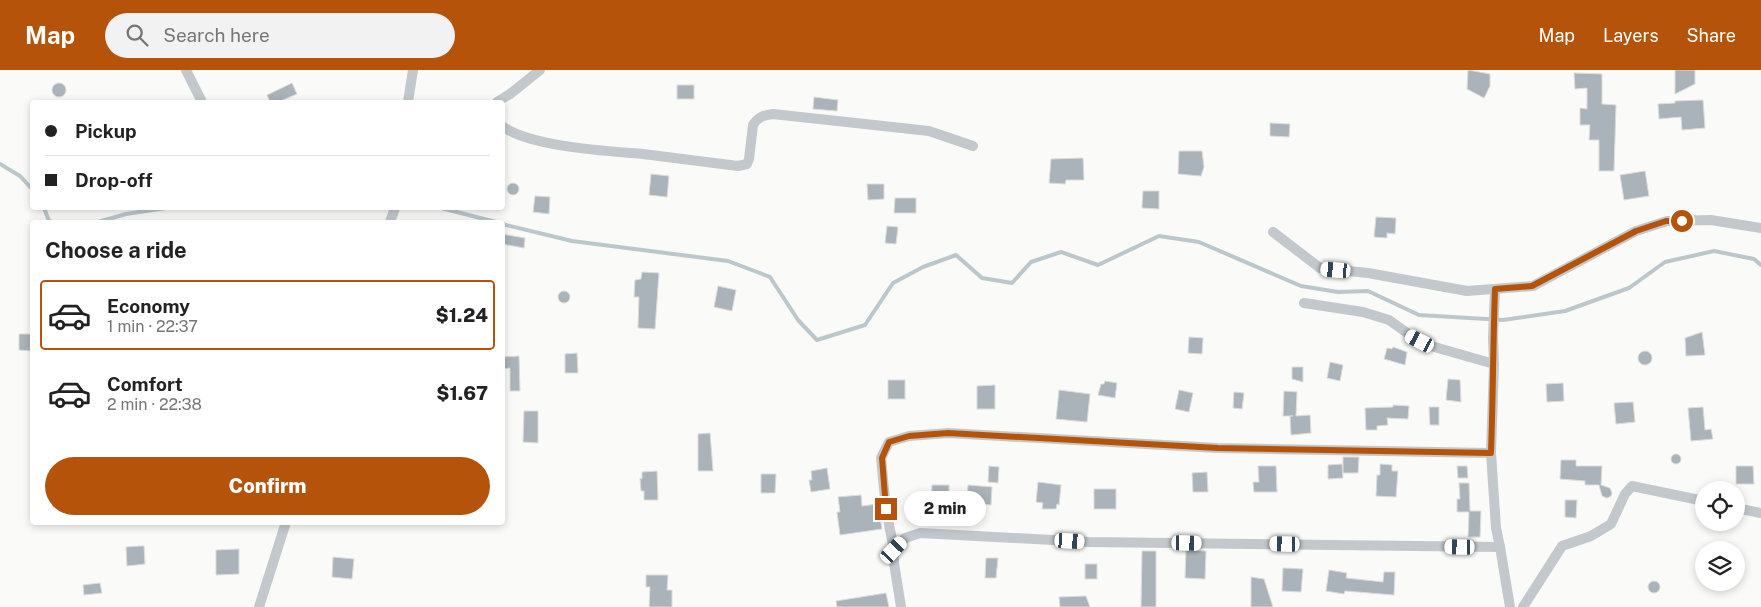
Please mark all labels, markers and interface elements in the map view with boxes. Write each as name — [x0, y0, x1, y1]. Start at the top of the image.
search box — [105, 13, 455, 58]
text: Map — [25, 21, 75, 49]
icon: search — [123, 21, 151, 49]
text: Search here — [163, 24, 270, 46]
text: Map — [1539, 25, 1575, 46]
text: Layers — [1603, 25, 1659, 46]
text: Share — [1687, 25, 1736, 46]
text: Pickup — [75, 120, 137, 142]
text: Drop-off — [75, 169, 152, 191]
route start — [1671, 210, 1693, 232]
text: Choose a ride — [45, 237, 187, 263]
car — [1320, 261, 1351, 279]
icon: car — [47, 293, 92, 338]
text: Economy — [107, 295, 190, 317]
text: $1.24 — [436, 304, 488, 326]
text: 1 min · 22:37 — [107, 317, 198, 336]
car — [1403, 328, 1436, 354]
icon: car — [47, 371, 92, 416]
text: Comfort — [107, 373, 183, 395]
text: $1.67 — [436, 382, 488, 404]
text: 2 min · 22:38 — [107, 395, 202, 414]
button: Confirm — [45, 457, 490, 515]
map controls — [1695, 481, 1745, 591]
button: locate — [1695, 481, 1745, 531]
callout: 2 min — [904, 492, 986, 526]
route end — [875, 498, 897, 520]
text: 2 min — [924, 499, 966, 518]
car — [1054, 533, 1085, 549]
car — [878, 534, 909, 566]
car — [1171, 535, 1202, 551]
car — [1269, 536, 1300, 552]
car — [1444, 539, 1475, 555]
button: layers — [1695, 541, 1745, 591]

